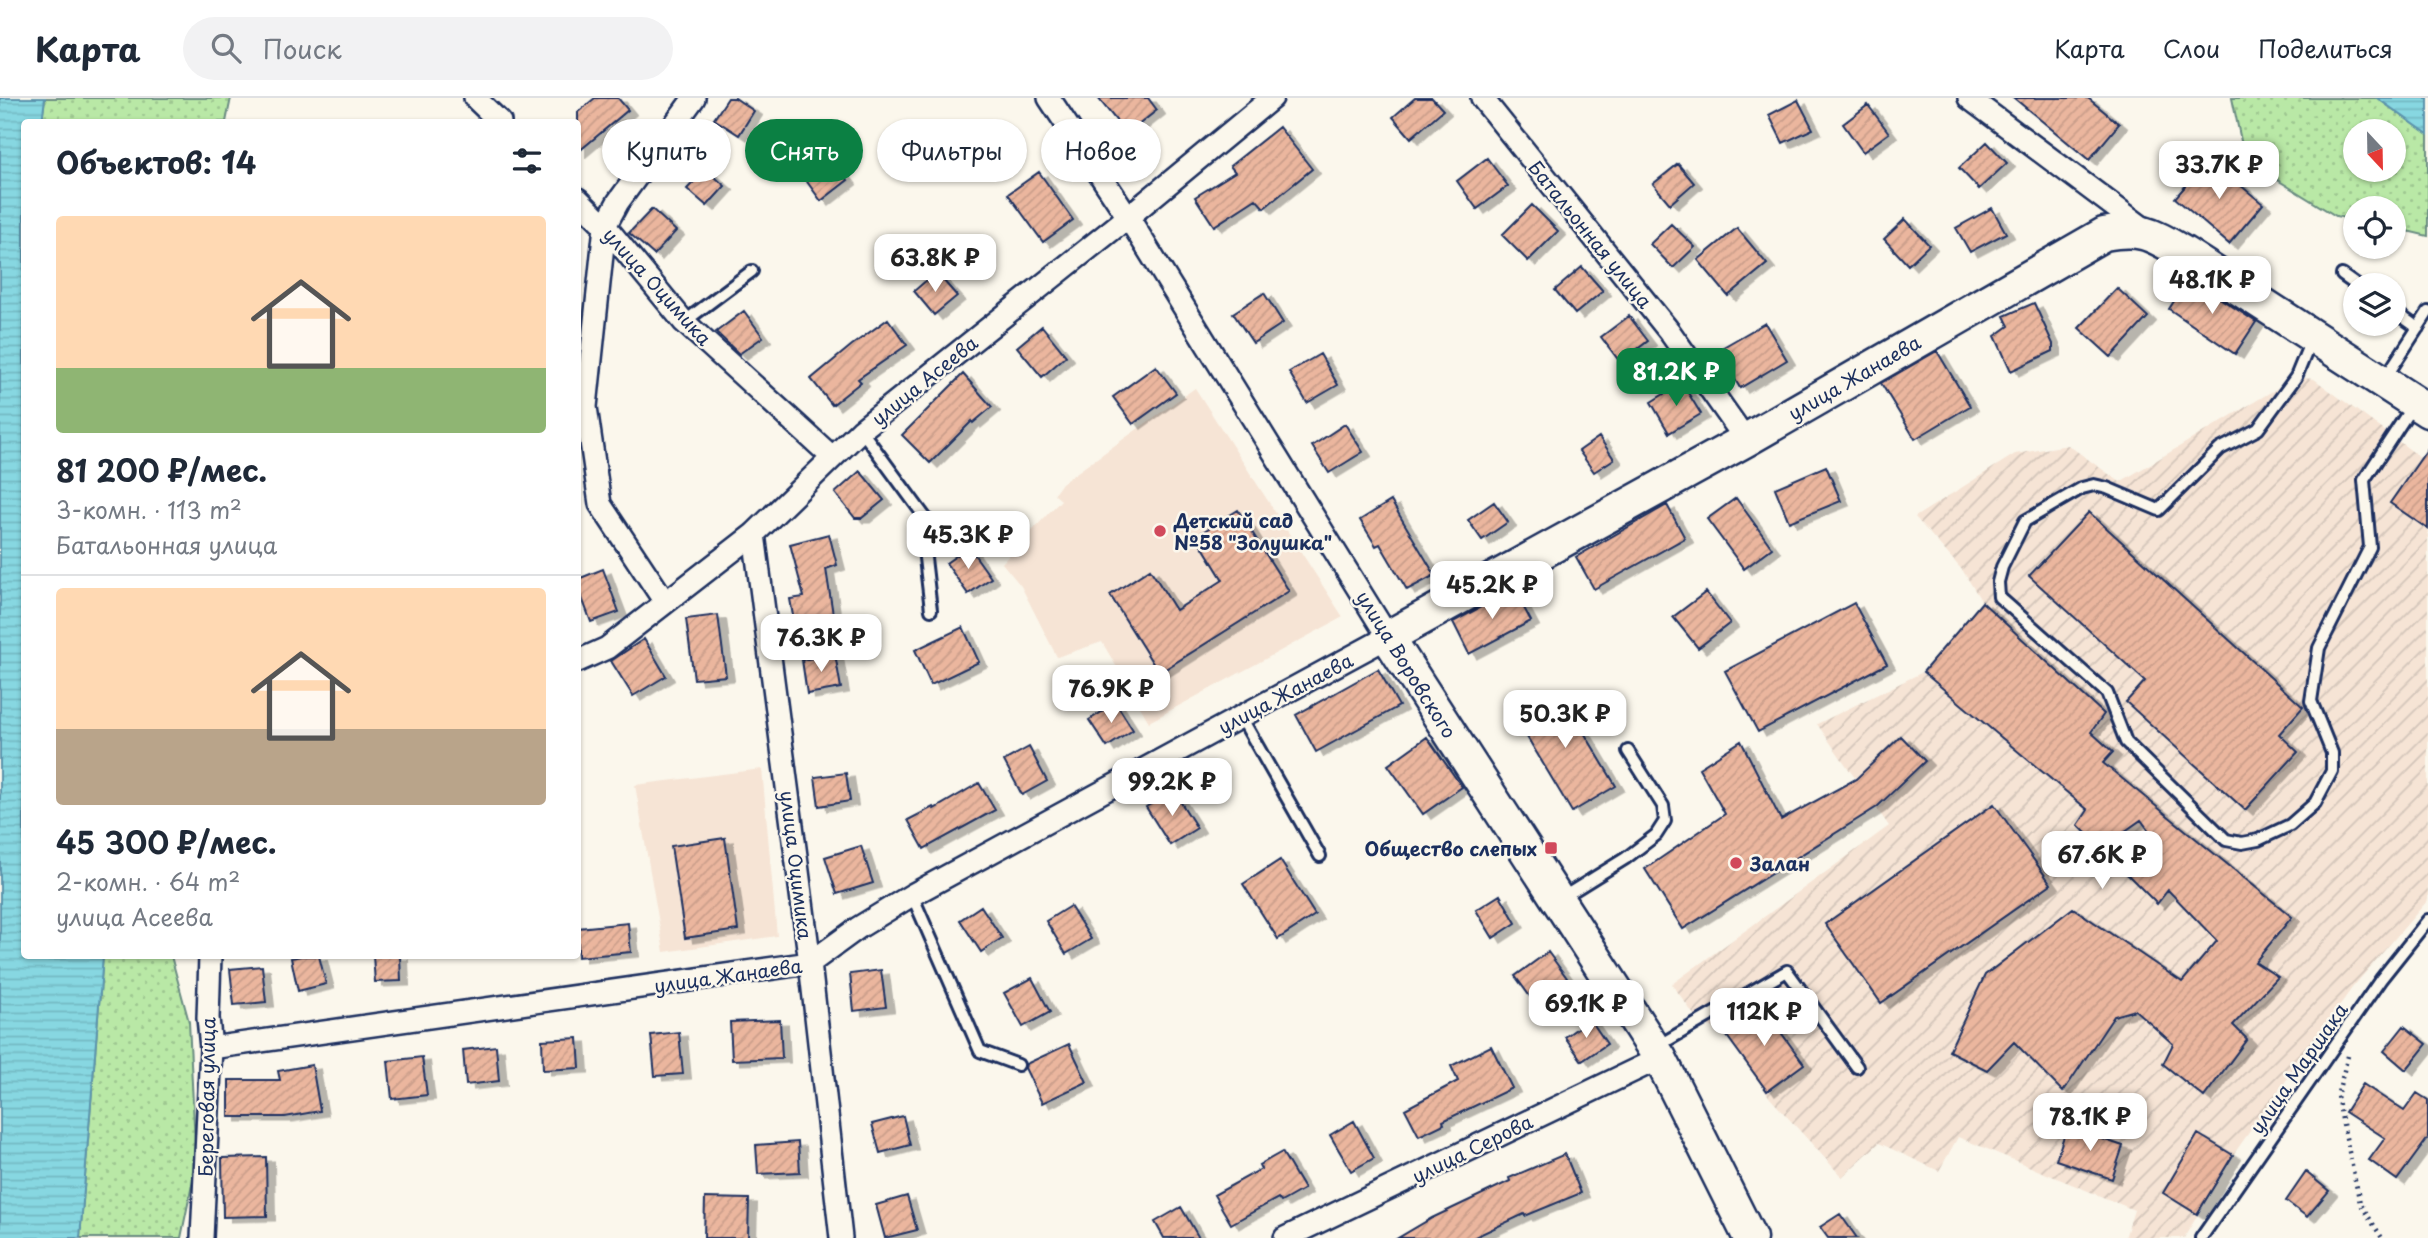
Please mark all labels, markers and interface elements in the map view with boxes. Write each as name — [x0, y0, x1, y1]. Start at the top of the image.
search box — [183, 17, 673, 80]
text: Карта — [35, 23, 141, 73]
icon: search — [207, 29, 245, 67]
text: Поиск — [263, 29, 342, 68]
text: Карта — [2054, 30, 2125, 66]
text: Слои — [2163, 30, 2220, 66]
text: Поделиться — [2258, 30, 2393, 66]
chip: Купить — [602, 119, 731, 182]
chip: Снять — [745, 119, 863, 182]
chip: Фильтры — [877, 119, 1027, 182]
chip: Новое — [1041, 119, 1161, 182]
north arrow — [2343, 119, 2406, 182]
map controls — [2343, 119, 2406, 336]
text: Объектов: 14 — [56, 139, 256, 184]
pin: 33.7K ₽ — [2154, 141, 2284, 201]
icon: filters — [508, 142, 546, 180]
text: 33.7K ₽ — [2175, 146, 2263, 181]
street label: Батальонная улица — [1523, 154, 1659, 314]
button: locate — [2343, 196, 2406, 259]
street label: улица Оцимика — [597, 221, 719, 351]
pin: 63.8K ₽ — [870, 234, 1000, 294]
text: 63.8K ₽ — [890, 239, 980, 274]
pin: 48.1K ₽ — [2147, 256, 2277, 316]
icon: home — [238, 261, 364, 387]
text: 48.1K ₽ — [2169, 261, 2255, 296]
button: layers — [2343, 273, 2406, 336]
street label: улица Асеева — [865, 328, 983, 432]
street label: улица Жанаева — [1782, 328, 1926, 426]
pin: 81.2K ₽ — [1611, 348, 1741, 408]
text: 81.2K ₽ — [1632, 353, 1720, 388]
text: 81 200 ₽/мес. — [56, 447, 267, 492]
text: 3-комн. · 113 m² — [56, 492, 242, 527]
place label: Детский сад №58 "Золушка" — [1173, 506, 1332, 556]
pin: 45.3K ₽ — [903, 512, 1033, 571]
text: 45.3K ₽ — [923, 516, 1013, 551]
marker: Детский сад №58 "Золушка" — [1152, 523, 1168, 539]
text: Батальонная улица — [56, 527, 277, 562]
pin: 45.2K ₽ — [1427, 561, 1557, 621]
text: 45.2K ₽ — [1446, 566, 1538, 601]
street label: улица Воровского — [1350, 585, 1464, 743]
pin: 76.3K ₽ — [756, 614, 886, 674]
text: 76.3K ₽ — [777, 619, 865, 654]
icon: home — [238, 633, 364, 759]
street label: улица Жанаева — [1213, 646, 1358, 740]
pin: 76.9K ₽ — [1046, 666, 1176, 725]
text: 76.9K ₽ — [1068, 670, 1154, 705]
pin: 50.3K ₽ — [1500, 690, 1630, 750]
text: 50.3K ₽ — [1519, 695, 1611, 730]
pin: 99.2K ₽ — [1107, 758, 1237, 818]
text: 99.2K ₽ — [1128, 763, 1216, 798]
street label: улица Оцимика — [774, 789, 820, 941]
text: 45 300 ₽/мес. — [56, 819, 276, 864]
pin: 67.6K ₽ — [2037, 832, 2167, 891]
place label: Общество слепых — [1365, 834, 1537, 862]
text: 67.6K ₽ — [2058, 836, 2146, 871]
marker: Общество слепых — [1543, 840, 1559, 856]
place label: Залан — [1749, 849, 1810, 877]
marker: Залан — [1728, 855, 1744, 871]
text: 2-комн. · 64 m² — [56, 864, 240, 899]
text: улица Асеева — [56, 899, 213, 934]
street label: улица Жанаева — [652, 951, 804, 999]
pin: 69.1K ₽ — [1521, 981, 1651, 1040]
text: 69.1K ₽ — [1545, 985, 1627, 1020]
pin: 112K ₽ — [1707, 988, 1821, 1048]
text: 112K ₽ — [1726, 993, 1802, 1028]
street label: улица Маршака — [2242, 997, 2354, 1139]
street label: Береговая улица — [191, 1017, 221, 1177]
pin: 78.1K ₽ — [2025, 1094, 2155, 1153]
text: 78.1K ₽ — [2049, 1098, 2131, 1133]
street label: улица Серова — [1407, 1107, 1537, 1189]

